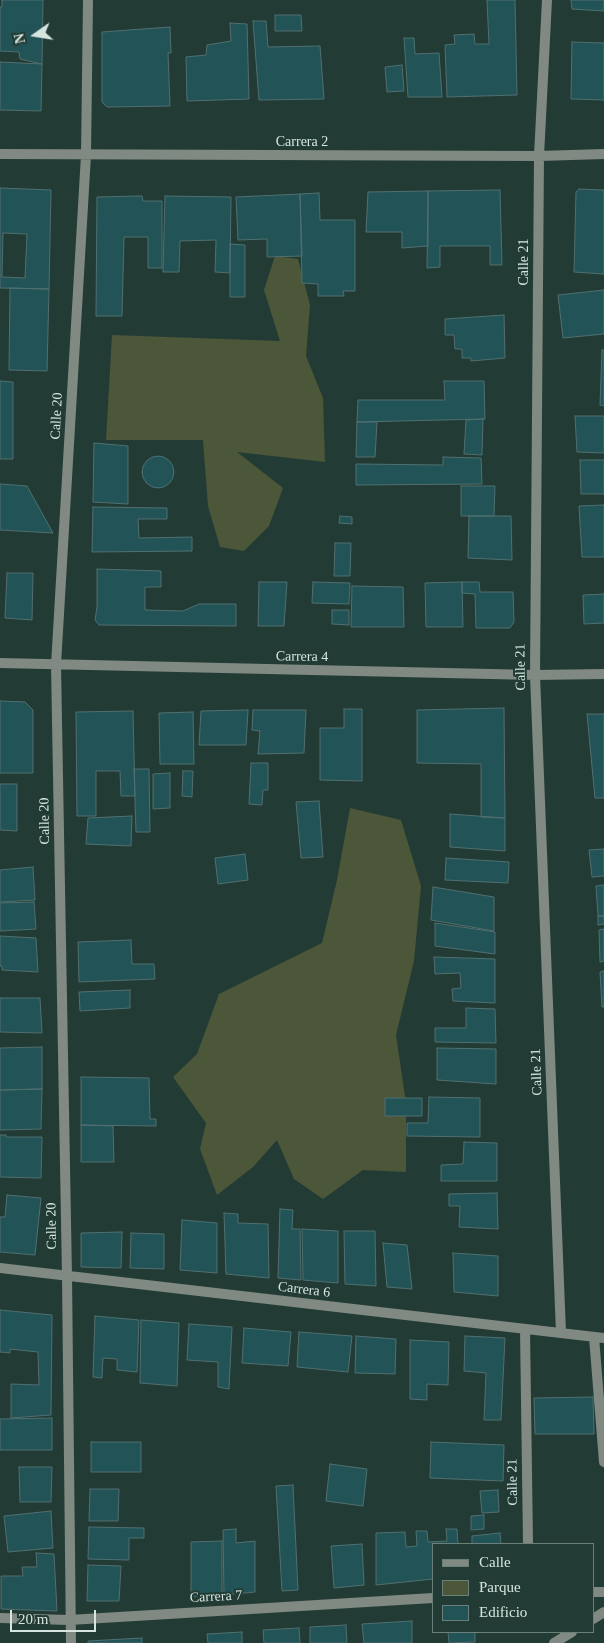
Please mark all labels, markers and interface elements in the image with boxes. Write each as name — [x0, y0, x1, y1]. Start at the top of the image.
north arrow — [10, 10, 60, 60]
text: N — [11, 32, 28, 45]
street label: Carrera 2 — [276, 134, 328, 150]
street label: Calle 21 — [516, 238, 532, 286]
street label: Calle 20 — [47, 392, 67, 440]
street label: Calle 21 — [512, 643, 530, 691]
street label: Carrera 4 — [276, 648, 328, 666]
street label: Calle 20 — [36, 797, 54, 845]
street label: Calle 21 — [528, 1048, 546, 1096]
street label: Calle 20 — [43, 1202, 61, 1250]
street label: Carrera 6 — [277, 1278, 331, 1302]
street label: Calle 21 — [504, 1458, 522, 1506]
legend — [432, 1543, 594, 1633]
text: Calle — [479, 1554, 511, 1570]
text: Parque — [479, 1579, 521, 1595]
street label: Carrera 7 — [189, 1587, 243, 1607]
scale bar — [12, 1600, 99, 1632]
text: Edificio — [479, 1604, 527, 1620]
text: 20 m — [18, 1611, 48, 1627]

